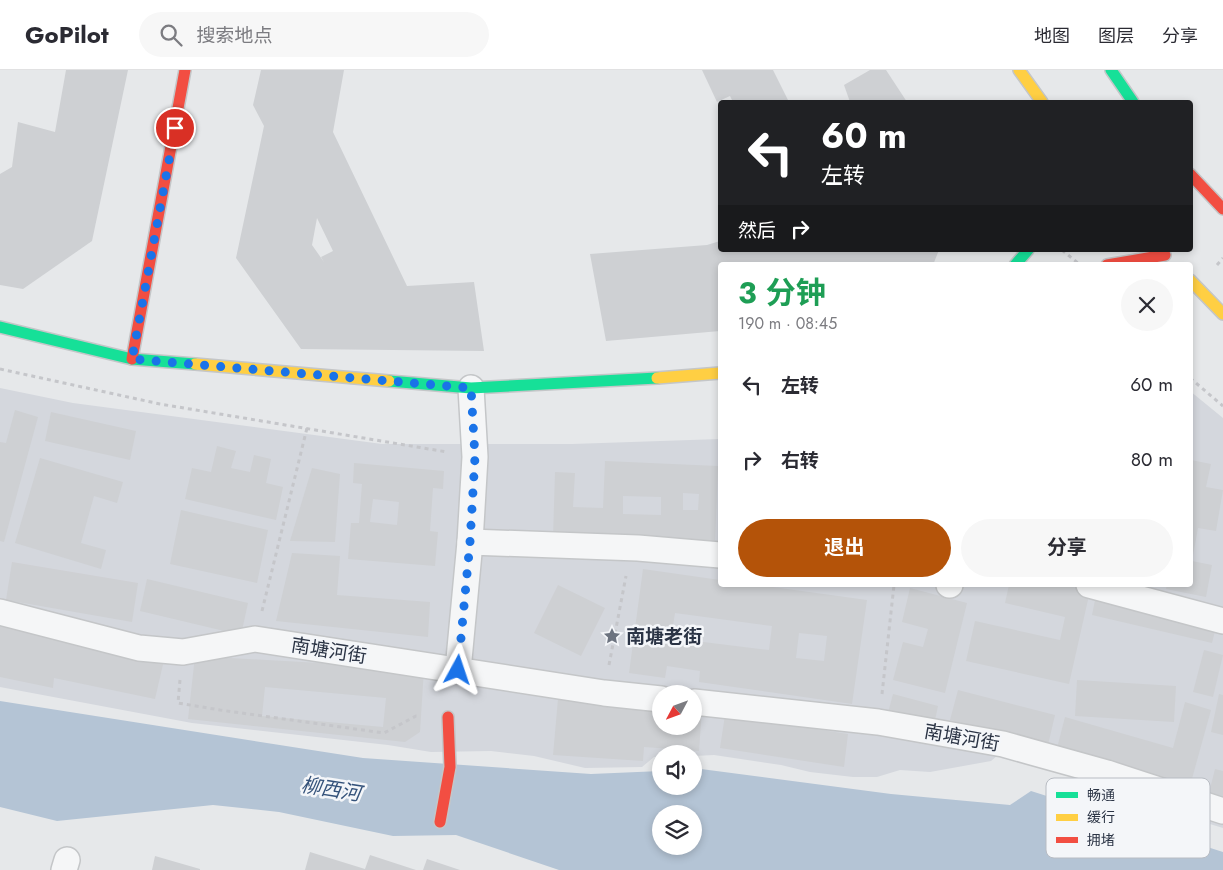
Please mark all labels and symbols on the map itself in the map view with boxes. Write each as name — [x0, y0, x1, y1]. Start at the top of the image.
pin — [154, 107, 196, 149]
place label: 南塘老街 — [626, 623, 702, 650]
place icon: 南塘老街 — [602, 626, 622, 646]
street label: 南塘河街 — [289, 631, 369, 670]
position arrow — [431, 643, 483, 695]
north arrow — [652, 685, 702, 735]
street label: 南塘河街 — [922, 718, 1002, 757]
water label: 柳西河 — [299, 770, 367, 809]
legend — [1046, 778, 1210, 858]
text: 畅通 — [1087, 785, 1115, 805]
text: 缓行 — [1087, 807, 1115, 827]
text: 拥堵 — [1087, 830, 1115, 850]

